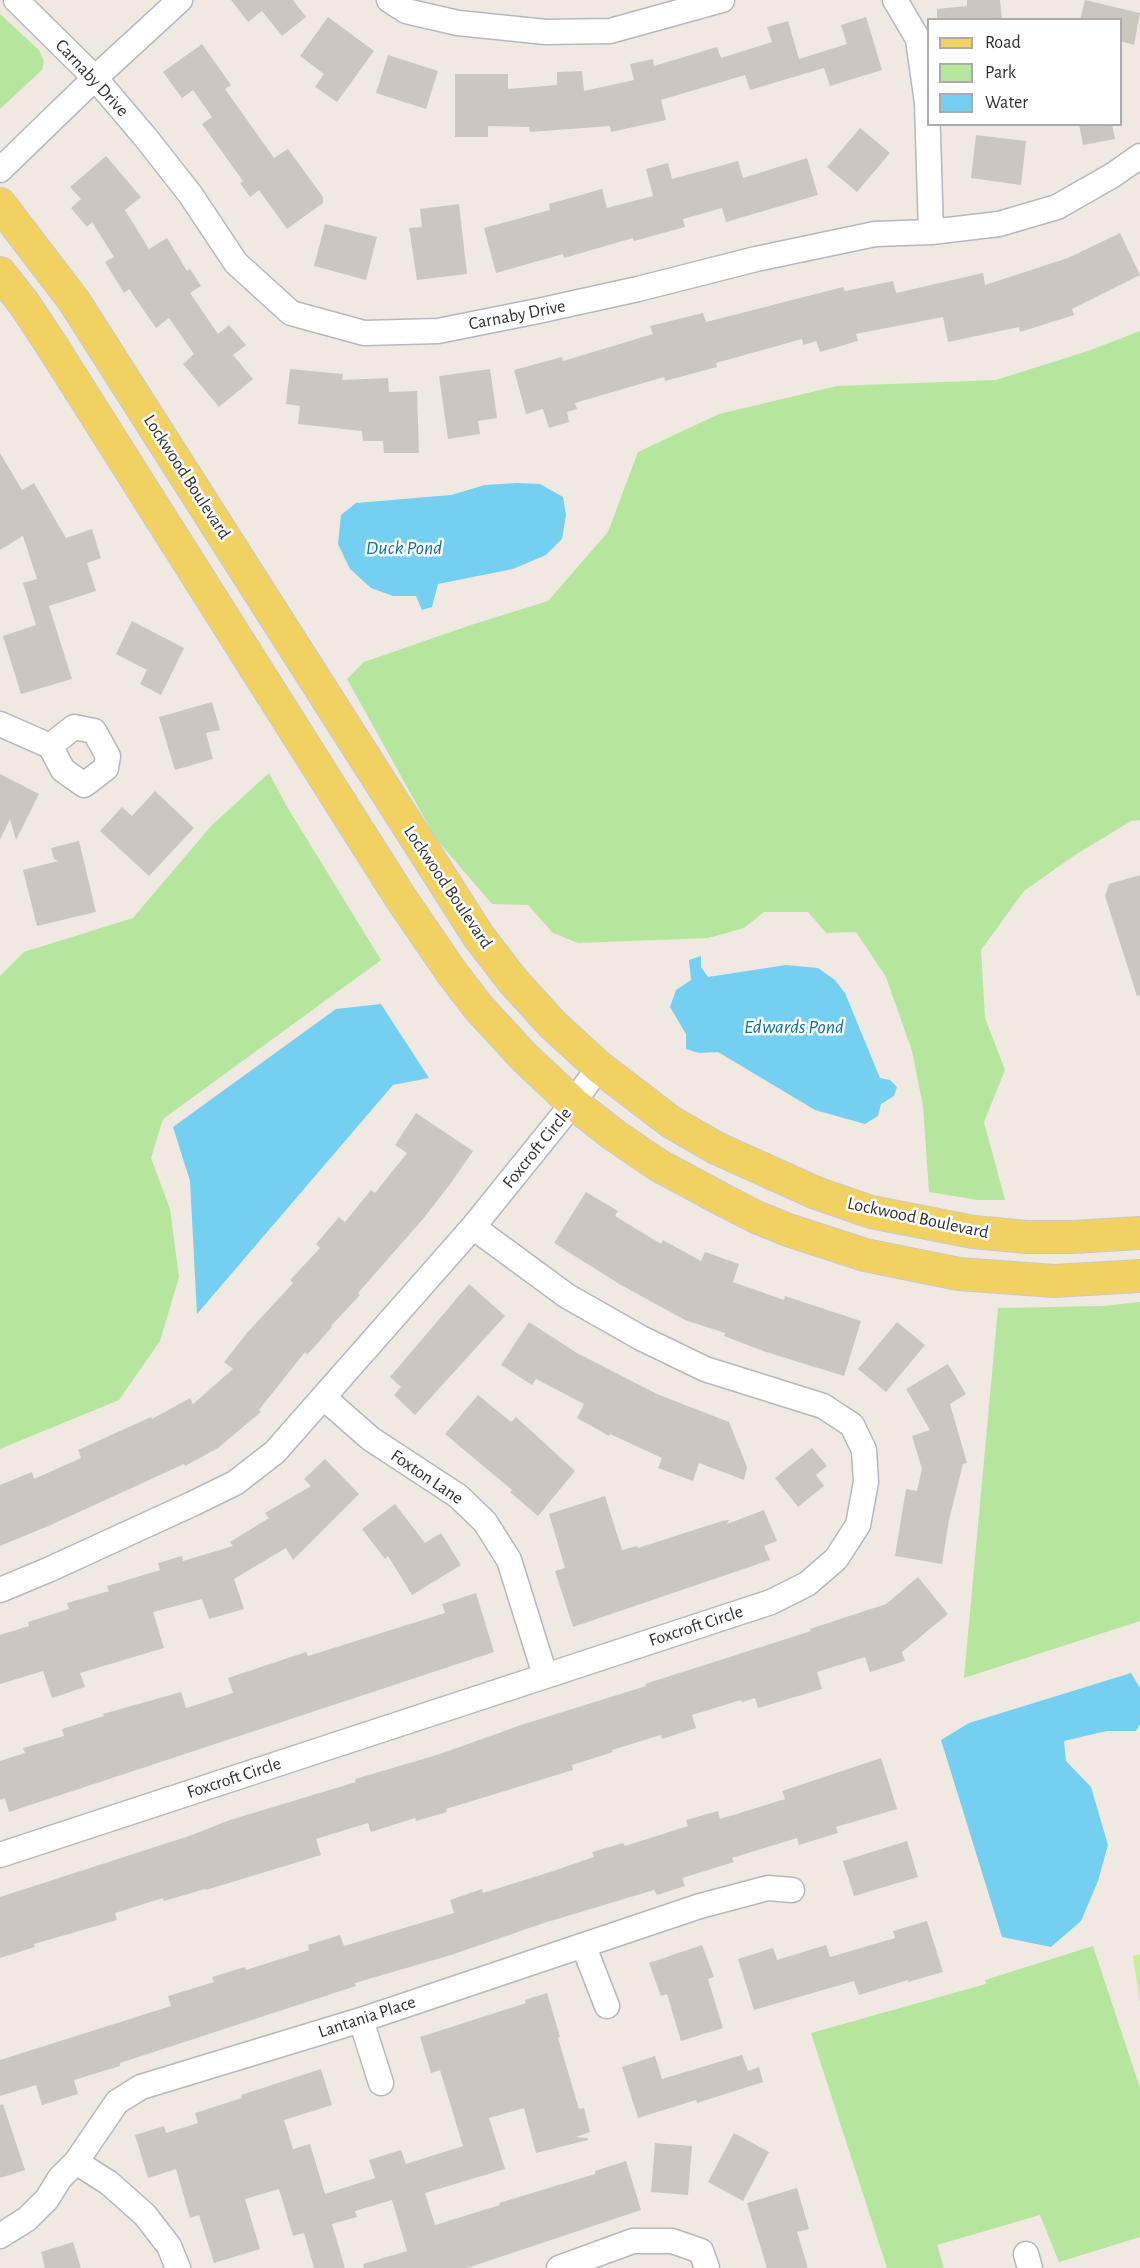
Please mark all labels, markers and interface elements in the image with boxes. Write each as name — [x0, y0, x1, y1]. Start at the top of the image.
legend — [927, 18, 1122, 126]
text: Road — [985, 34, 1021, 52]
street label: Carnaby Drive — [51, 35, 133, 121]
text: Park — [985, 64, 1016, 82]
text: Water — [985, 94, 1028, 112]
street label: Carnaby Drive — [467, 295, 567, 335]
street label: Lockwood Boulevard — [139, 411, 235, 543]
water label: Duck Pond — [366, 536, 442, 560]
street label: Lockwood Boulevard — [399, 821, 497, 953]
water label: Edwards Pond — [744, 1015, 844, 1039]
street label: Foxcroft Circle — [498, 1103, 576, 1193]
street label: Lockwood Boulevard — [845, 1192, 991, 1244]
street label: Foxton Lane — [386, 1445, 468, 1509]
street label: Foxcroft Circle — [646, 1601, 746, 1651]
street label: Foxcroft Circle — [184, 1753, 284, 1803]
street label: Lantania Place — [316, 1991, 418, 2043]

